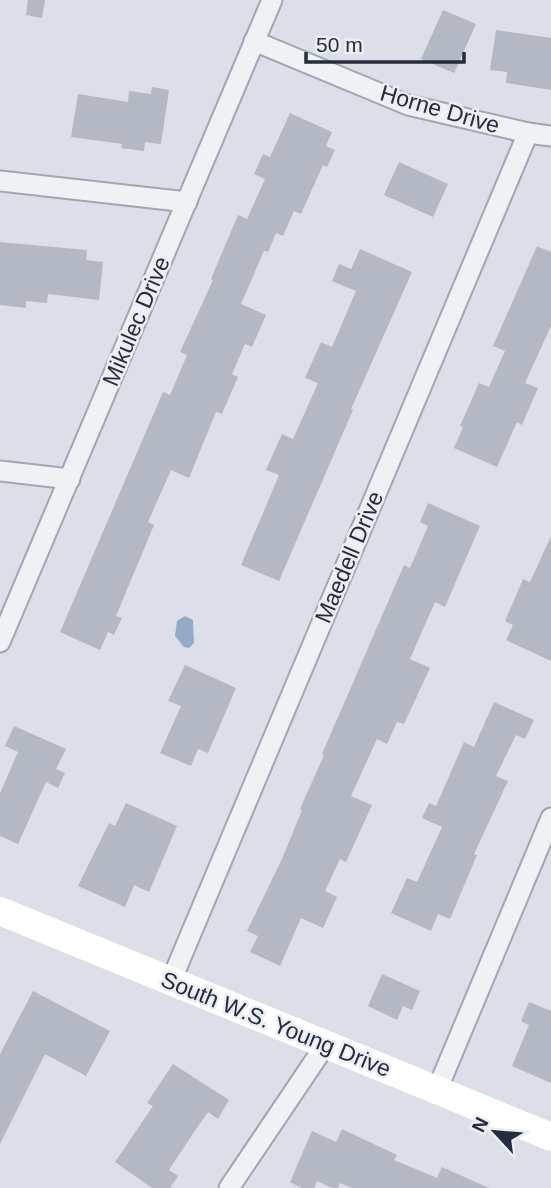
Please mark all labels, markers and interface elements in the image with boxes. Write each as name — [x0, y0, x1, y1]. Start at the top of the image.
scale bar — [306, 21, 463, 65]
text: 50 m — [316, 33, 363, 56]
street label: Horne Drive — [377, 80, 503, 138]
street label: Mikulec Drive — [97, 252, 175, 390]
street label: Maedell Drive — [310, 487, 388, 627]
street label: South W.S. Young Drive — [157, 966, 395, 1082]
north arrow — [460, 1097, 530, 1167]
text: N — [468, 1114, 493, 1136]

